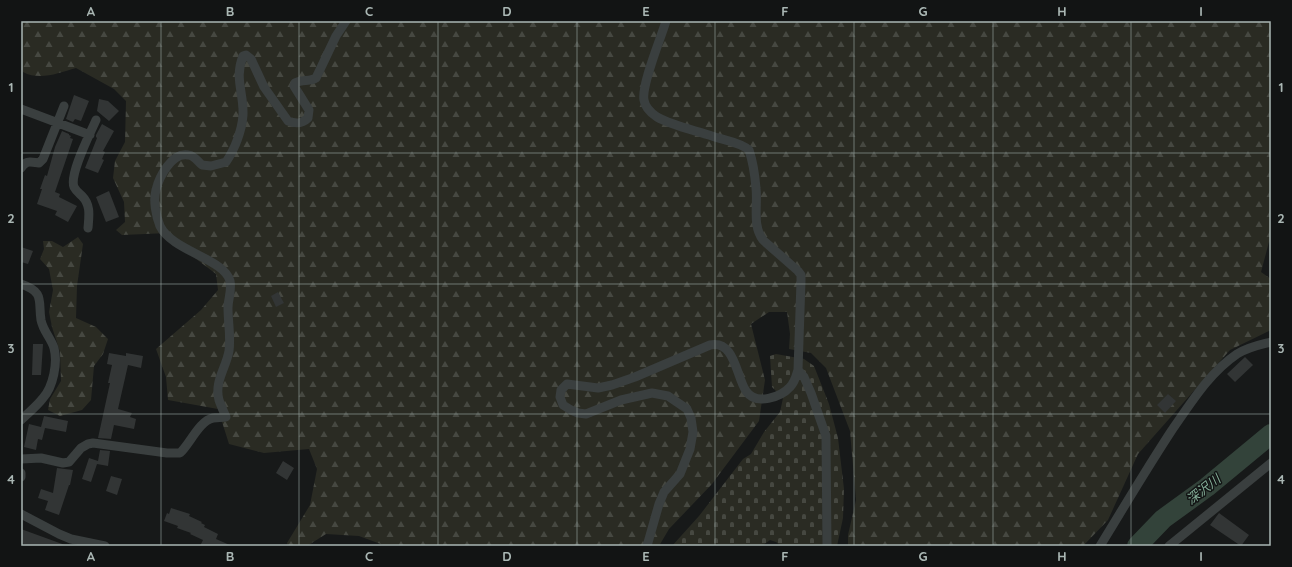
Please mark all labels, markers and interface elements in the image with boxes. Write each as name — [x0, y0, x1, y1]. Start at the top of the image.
text: A — [87, 3, 96, 19]
text: B — [226, 3, 234, 19]
text: C — [365, 3, 373, 19]
text: D — [502, 3, 512, 19]
text: E — [642, 3, 650, 19]
text: F — [781, 3, 789, 19]
text: G — [918, 3, 928, 19]
text: H — [1057, 3, 1067, 19]
text: I — [1199, 3, 1203, 19]
text: 1 — [8, 79, 14, 95]
text: 1 — [1278, 79, 1284, 95]
text: 2 — [7, 210, 15, 226]
text: 2 — [1277, 210, 1285, 226]
text: 3 — [8, 340, 15, 356]
text: 3 — [1278, 340, 1285, 356]
water label: 深沢川 — [1183, 469, 1225, 507]
text: 4 — [7, 471, 15, 487]
text: 4 — [1277, 471, 1285, 487]
text: A — [87, 548, 96, 564]
text: B — [226, 548, 234, 564]
text: C — [365, 548, 373, 564]
text: D — [502, 548, 512, 564]
text: E — [642, 548, 650, 564]
text: F — [781, 548, 789, 564]
text: G — [918, 548, 928, 564]
text: H — [1057, 548, 1067, 564]
text: I — [1199, 548, 1203, 564]

